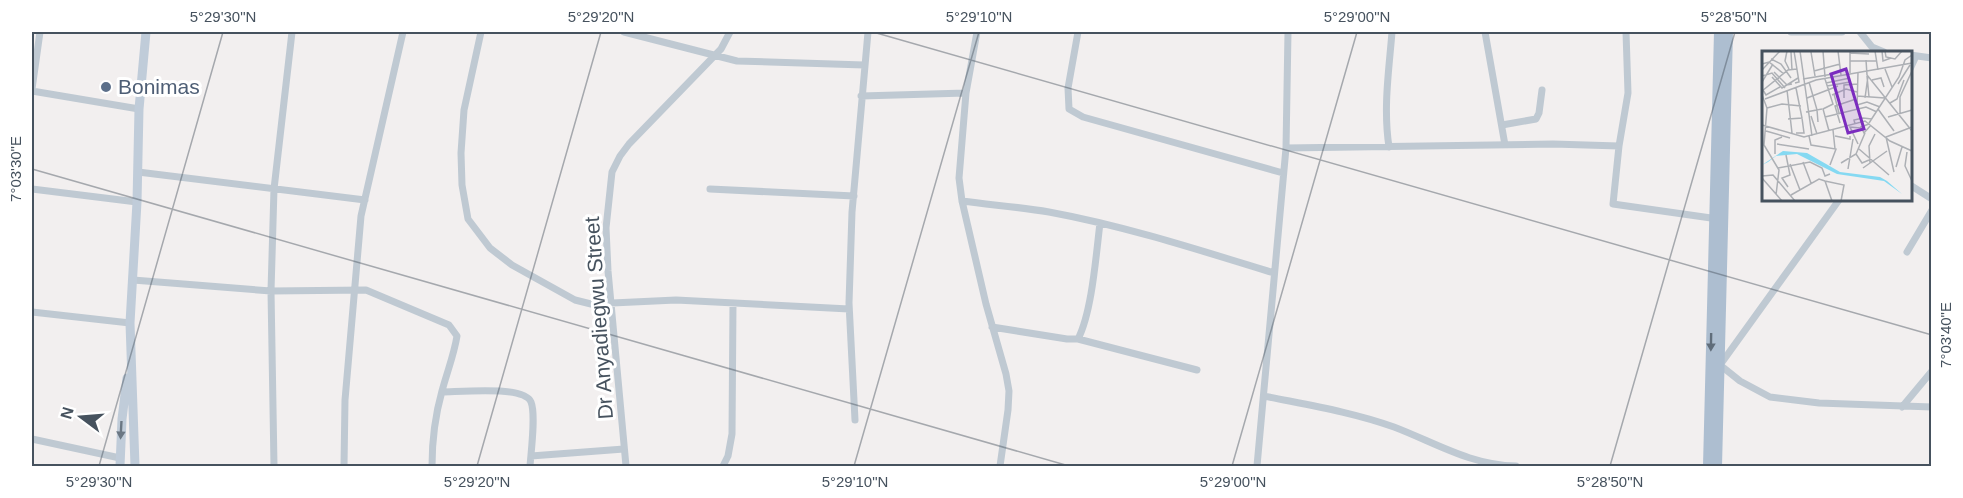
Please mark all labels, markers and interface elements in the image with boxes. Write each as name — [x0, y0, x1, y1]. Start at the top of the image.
text: 5°29'30"N — [190, 8, 256, 25]
text: 5°29'20"N — [568, 8, 634, 25]
text: 5°29'10"N — [946, 8, 1012, 25]
text: 5°29'00"N — [1324, 8, 1390, 25]
text: 5°28'50"N — [1701, 8, 1767, 25]
inset map — [1762, 51, 1912, 201]
place label: Bonimas — [118, 75, 200, 98]
marker: Bonimas — [99, 80, 113, 94]
text: 7°03'30"E — [7, 136, 24, 202]
street label: Dr Anyadiegwu Street — [580, 216, 617, 420]
text: 7°03'40"E — [1937, 302, 1954, 368]
one-way arrow — [1706, 332, 1716, 351]
north arrow — [51, 387, 111, 447]
text: N — [57, 405, 77, 421]
one-way arrow — [117, 421, 126, 440]
text: 5°29'30"N — [66, 473, 132, 490]
text: 5°29'20"N — [444, 473, 510, 490]
text: 5°29'10"N — [822, 473, 888, 490]
text: 5°29'00"N — [1200, 473, 1266, 490]
text: 5°28'50"N — [1577, 473, 1643, 490]

